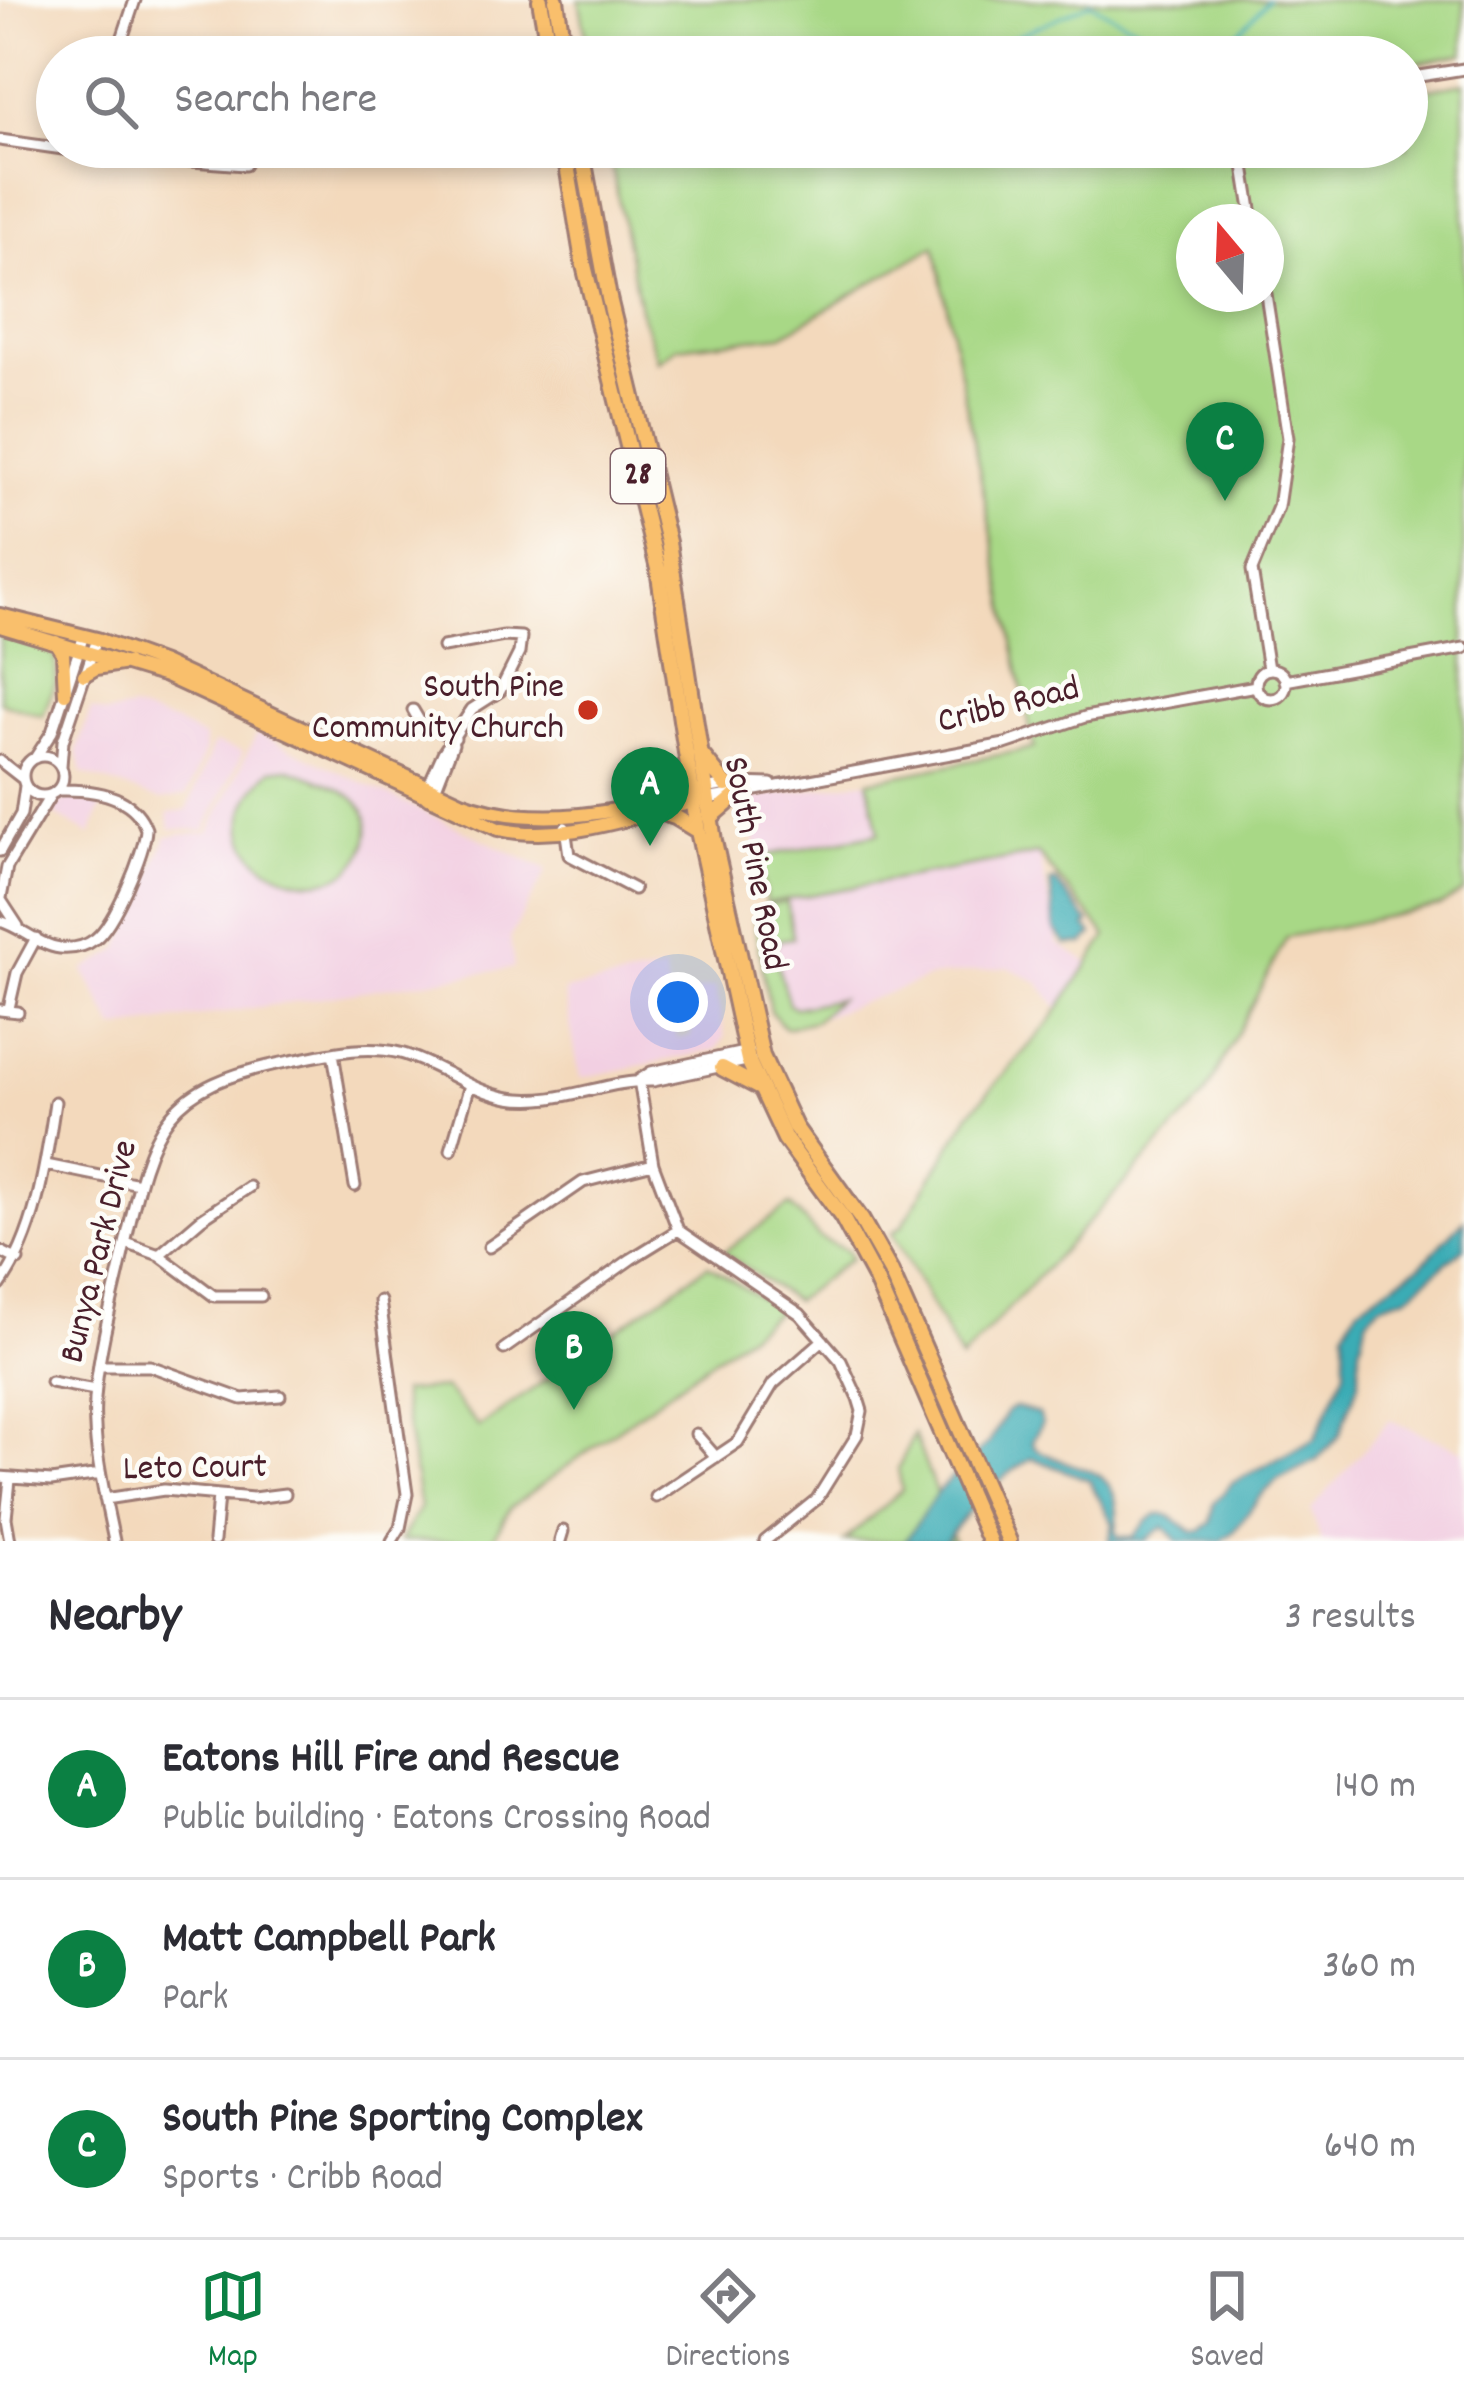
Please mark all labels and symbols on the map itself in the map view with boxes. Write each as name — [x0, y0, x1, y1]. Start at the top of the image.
north arrow — [1176, 204, 1284, 312]
pin: C — [1186, 402, 1264, 501]
road number: 28 — [611, 449, 665, 503]
place label: South Pine Community Church — [312, 663, 564, 756]
street label: Cribb Road — [933, 664, 1085, 750]
marker: South Pine Community Church — [575, 697, 601, 723]
pin: A — [611, 747, 689, 846]
street label: South Pine Road — [707, 753, 799, 975]
your location — [648, 972, 708, 1032]
street label: Bunya Park Drive — [48, 1135, 154, 1369]
pin: B — [535, 1311, 613, 1410]
street label: Leto Court — [123, 1443, 267, 1497]

